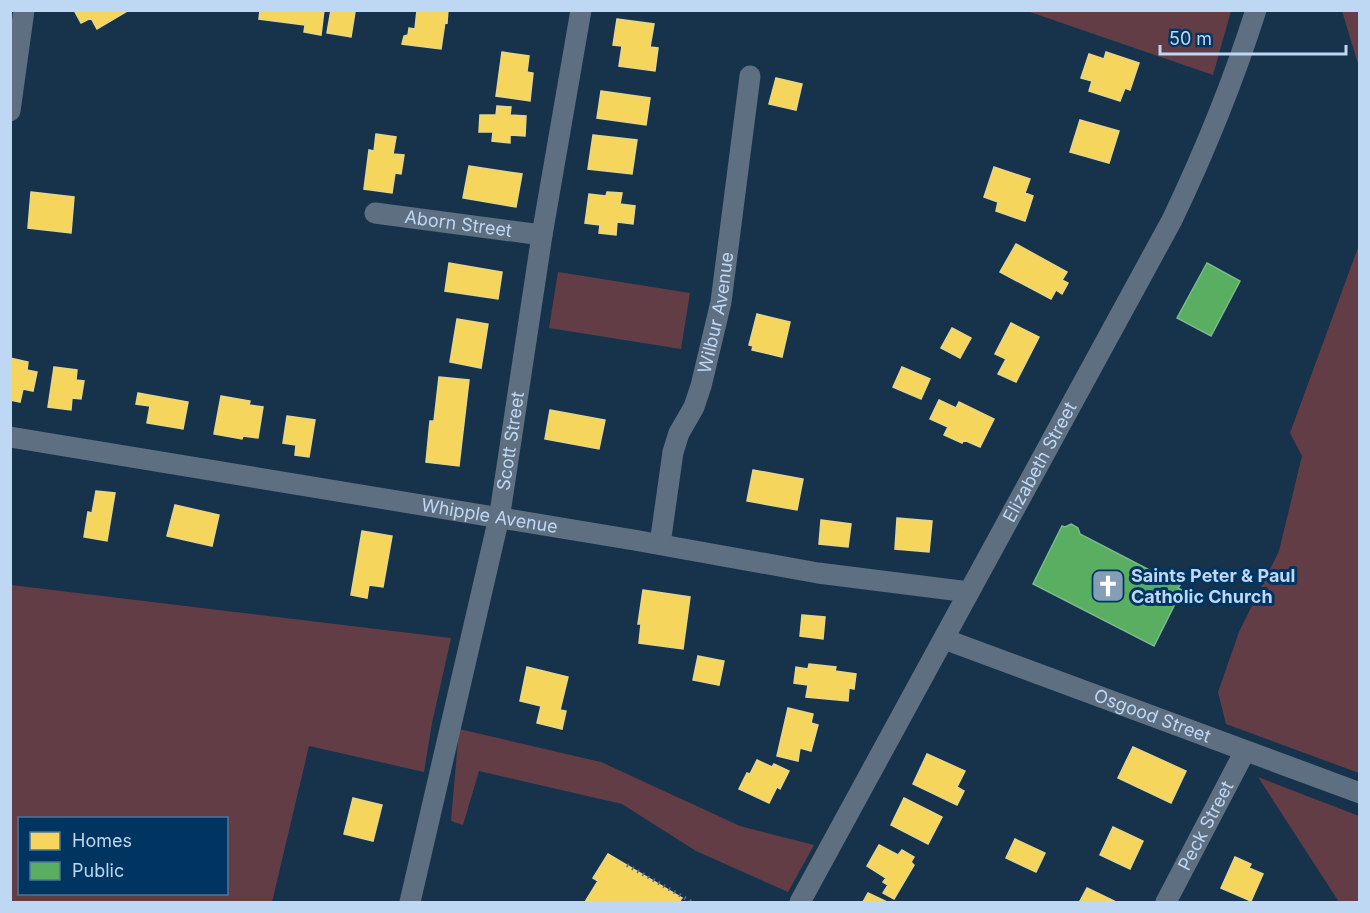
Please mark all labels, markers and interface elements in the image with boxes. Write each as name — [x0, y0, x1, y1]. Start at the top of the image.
scale bar — [1160, 18, 1346, 56]
text: 50 m — [1169, 28, 1212, 49]
street label: Aborn Street — [404, 206, 513, 241]
street label: Wilbur Avenue — [693, 251, 737, 375]
street label: Scott Street — [493, 390, 528, 492]
street label: Elizabeth Street — [998, 398, 1081, 526]
street label: Whipple Avenue — [420, 494, 559, 537]
place label: Saints Peter & Paul Catholic Church — [1131, 565, 1295, 607]
church icon: Saints Peter & Paul Catholic Church — [1090, 568, 1126, 604]
street label: Osgood Street — [1091, 684, 1214, 747]
street label: Peck Street — [1173, 777, 1237, 874]
legend — [18, 817, 228, 895]
text: Homes — [72, 830, 132, 851]
text: Public — [72, 860, 124, 881]

